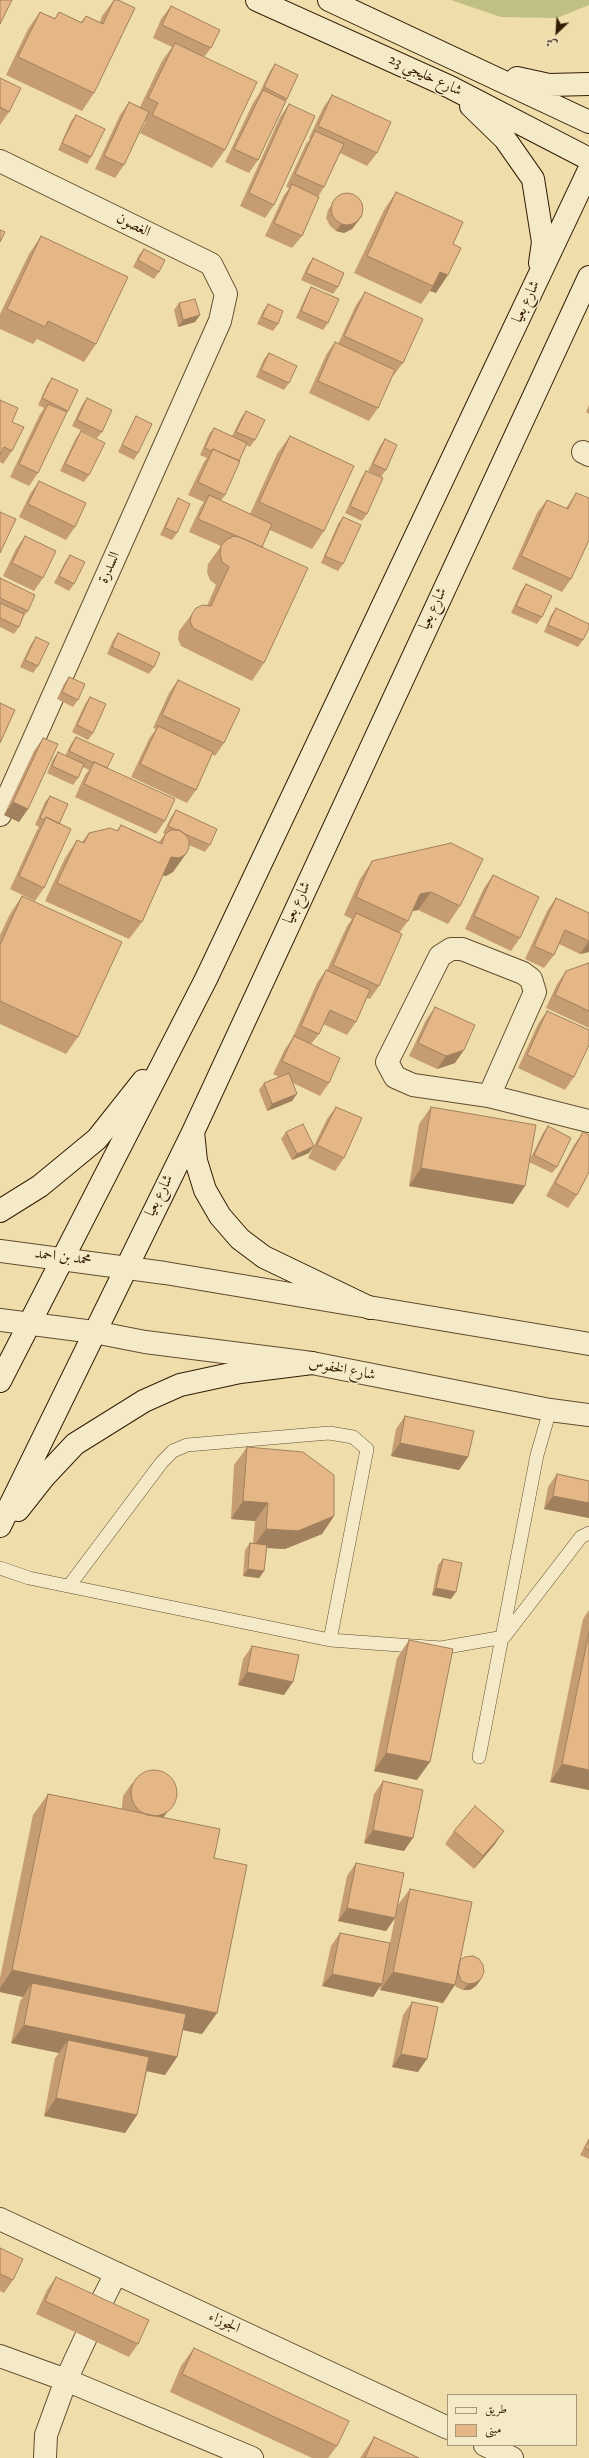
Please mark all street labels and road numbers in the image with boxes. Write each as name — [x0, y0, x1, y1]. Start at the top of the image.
street label: شارع خليجي 23 — [385, 51, 465, 101]
street label: الغصون — [113, 210, 153, 242]
street label: شارع بعيا — [509, 278, 545, 326]
street label: السدرة — [95, 549, 125, 587]
street label: شارع بعيا — [416, 585, 452, 633]
street label: شارع بعيا — [280, 879, 316, 927]
street label: شارع بعيا — [142, 1172, 178, 1220]
street label: محمد بن احمد — [34, 1246, 92, 1270]
street label: شارع الخفوس — [307, 1355, 377, 1385]
street label: الجوزاء — [205, 2308, 243, 2338]

